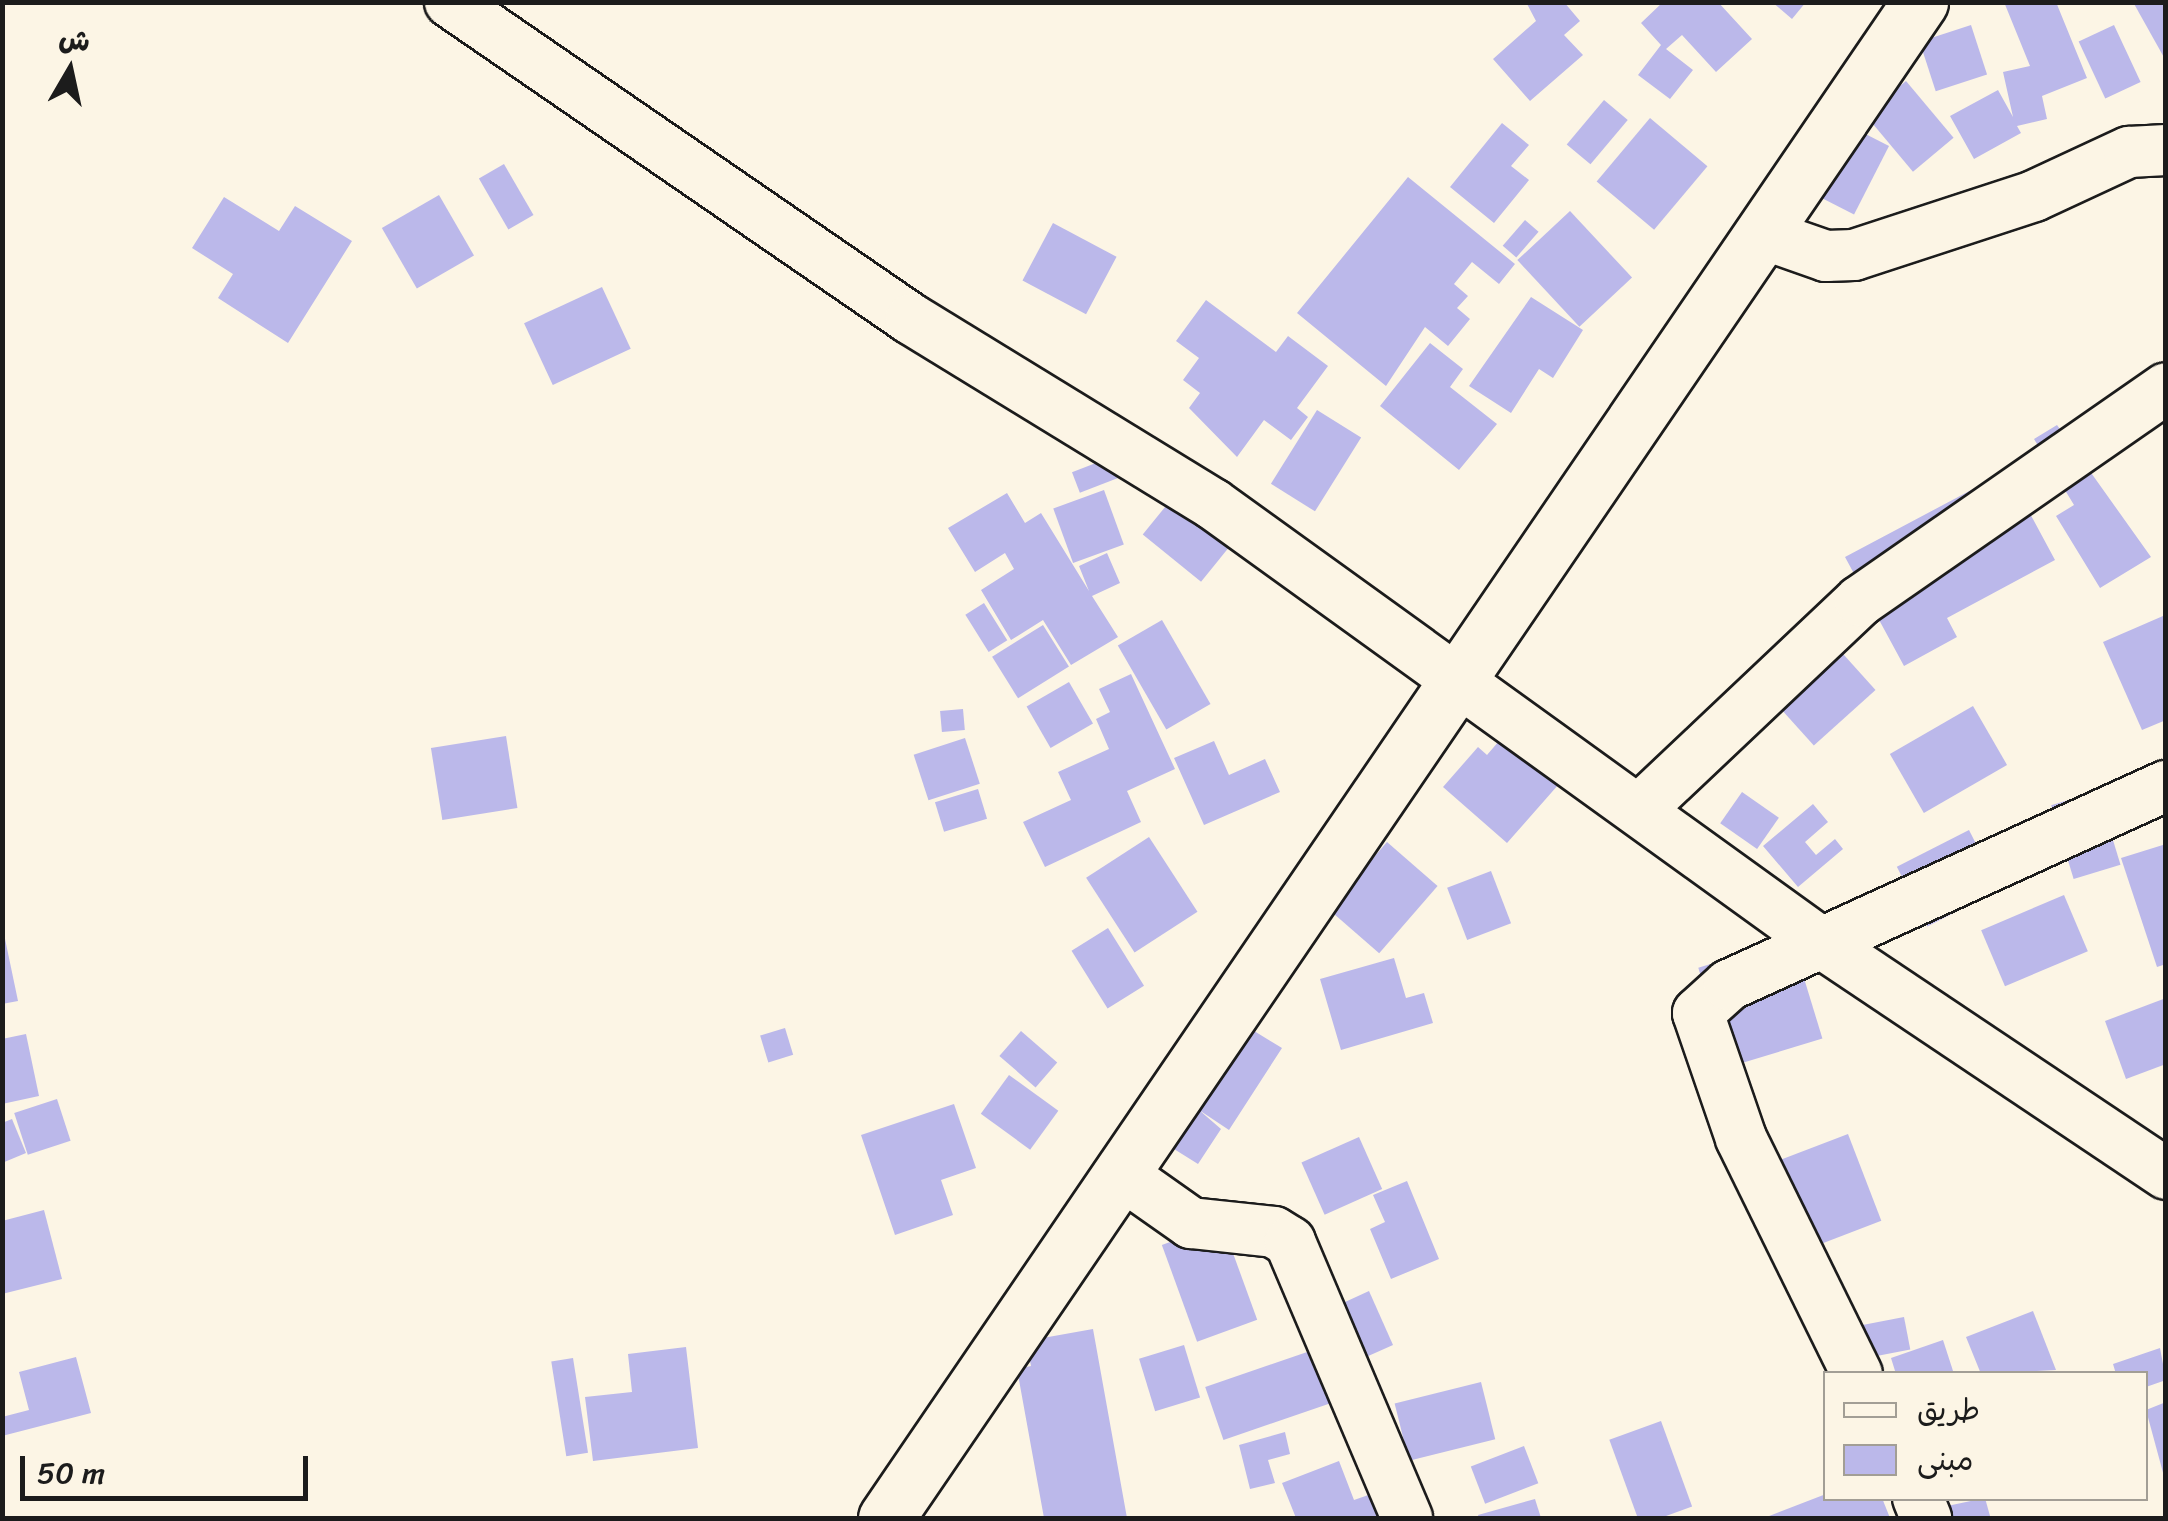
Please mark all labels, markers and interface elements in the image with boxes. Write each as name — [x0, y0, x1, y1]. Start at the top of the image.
text: ش — [56, 13, 94, 66]
north arrow — [20, 20, 120, 120]
legend — [1823, 1371, 2148, 1501]
text: طريق — [1917, 1383, 1980, 1437]
text: مبنى — [1917, 1433, 1973, 1487]
scale bar — [25, 1436, 312, 1498]
text: 50 m — [37, 1446, 105, 1500]

